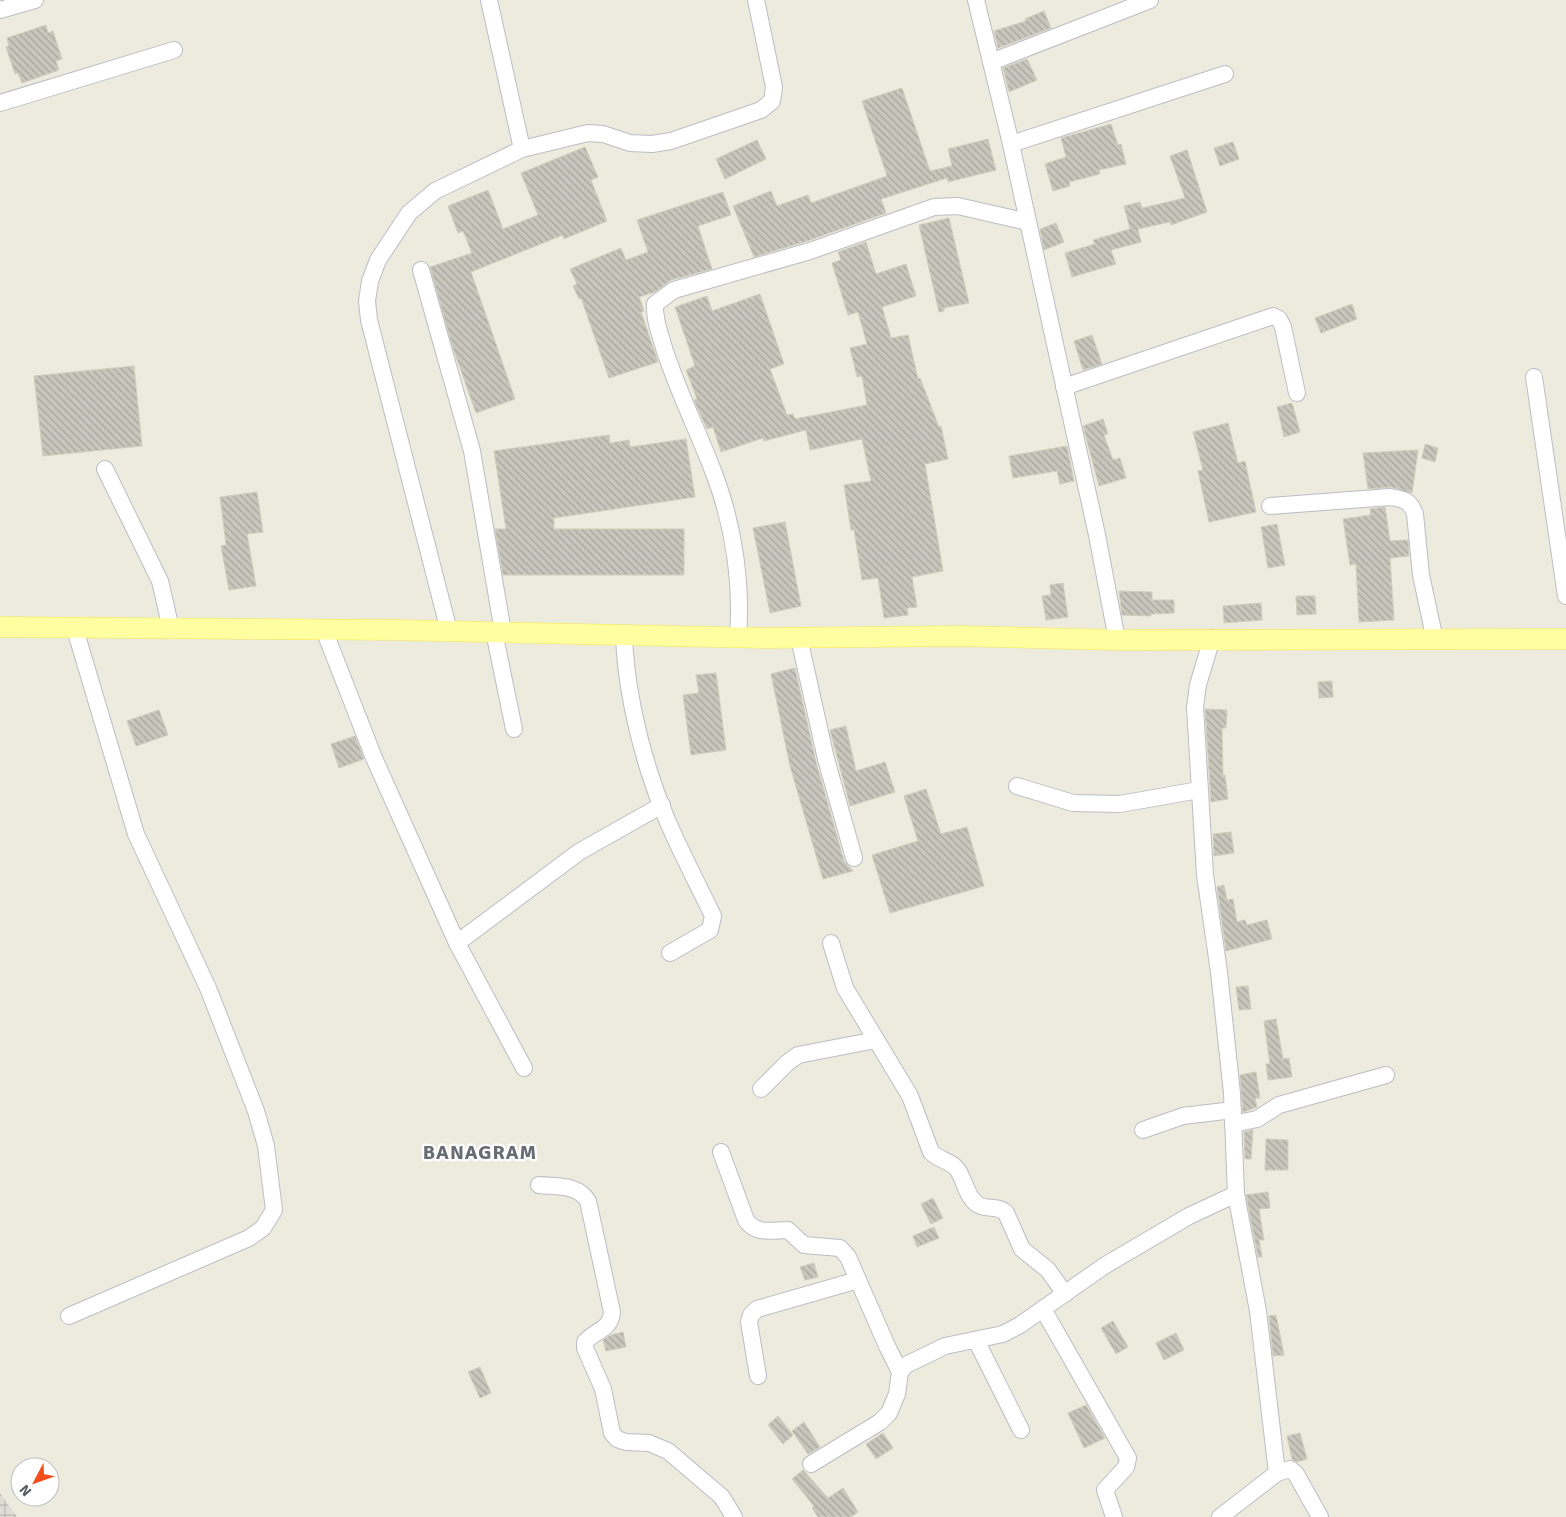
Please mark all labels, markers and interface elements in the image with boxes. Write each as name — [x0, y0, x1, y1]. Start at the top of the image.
district label: BANAGRAM — [423, 1140, 537, 1165]
north arrow — [10, 1457, 60, 1507]
text: N — [16, 1481, 35, 1499]

